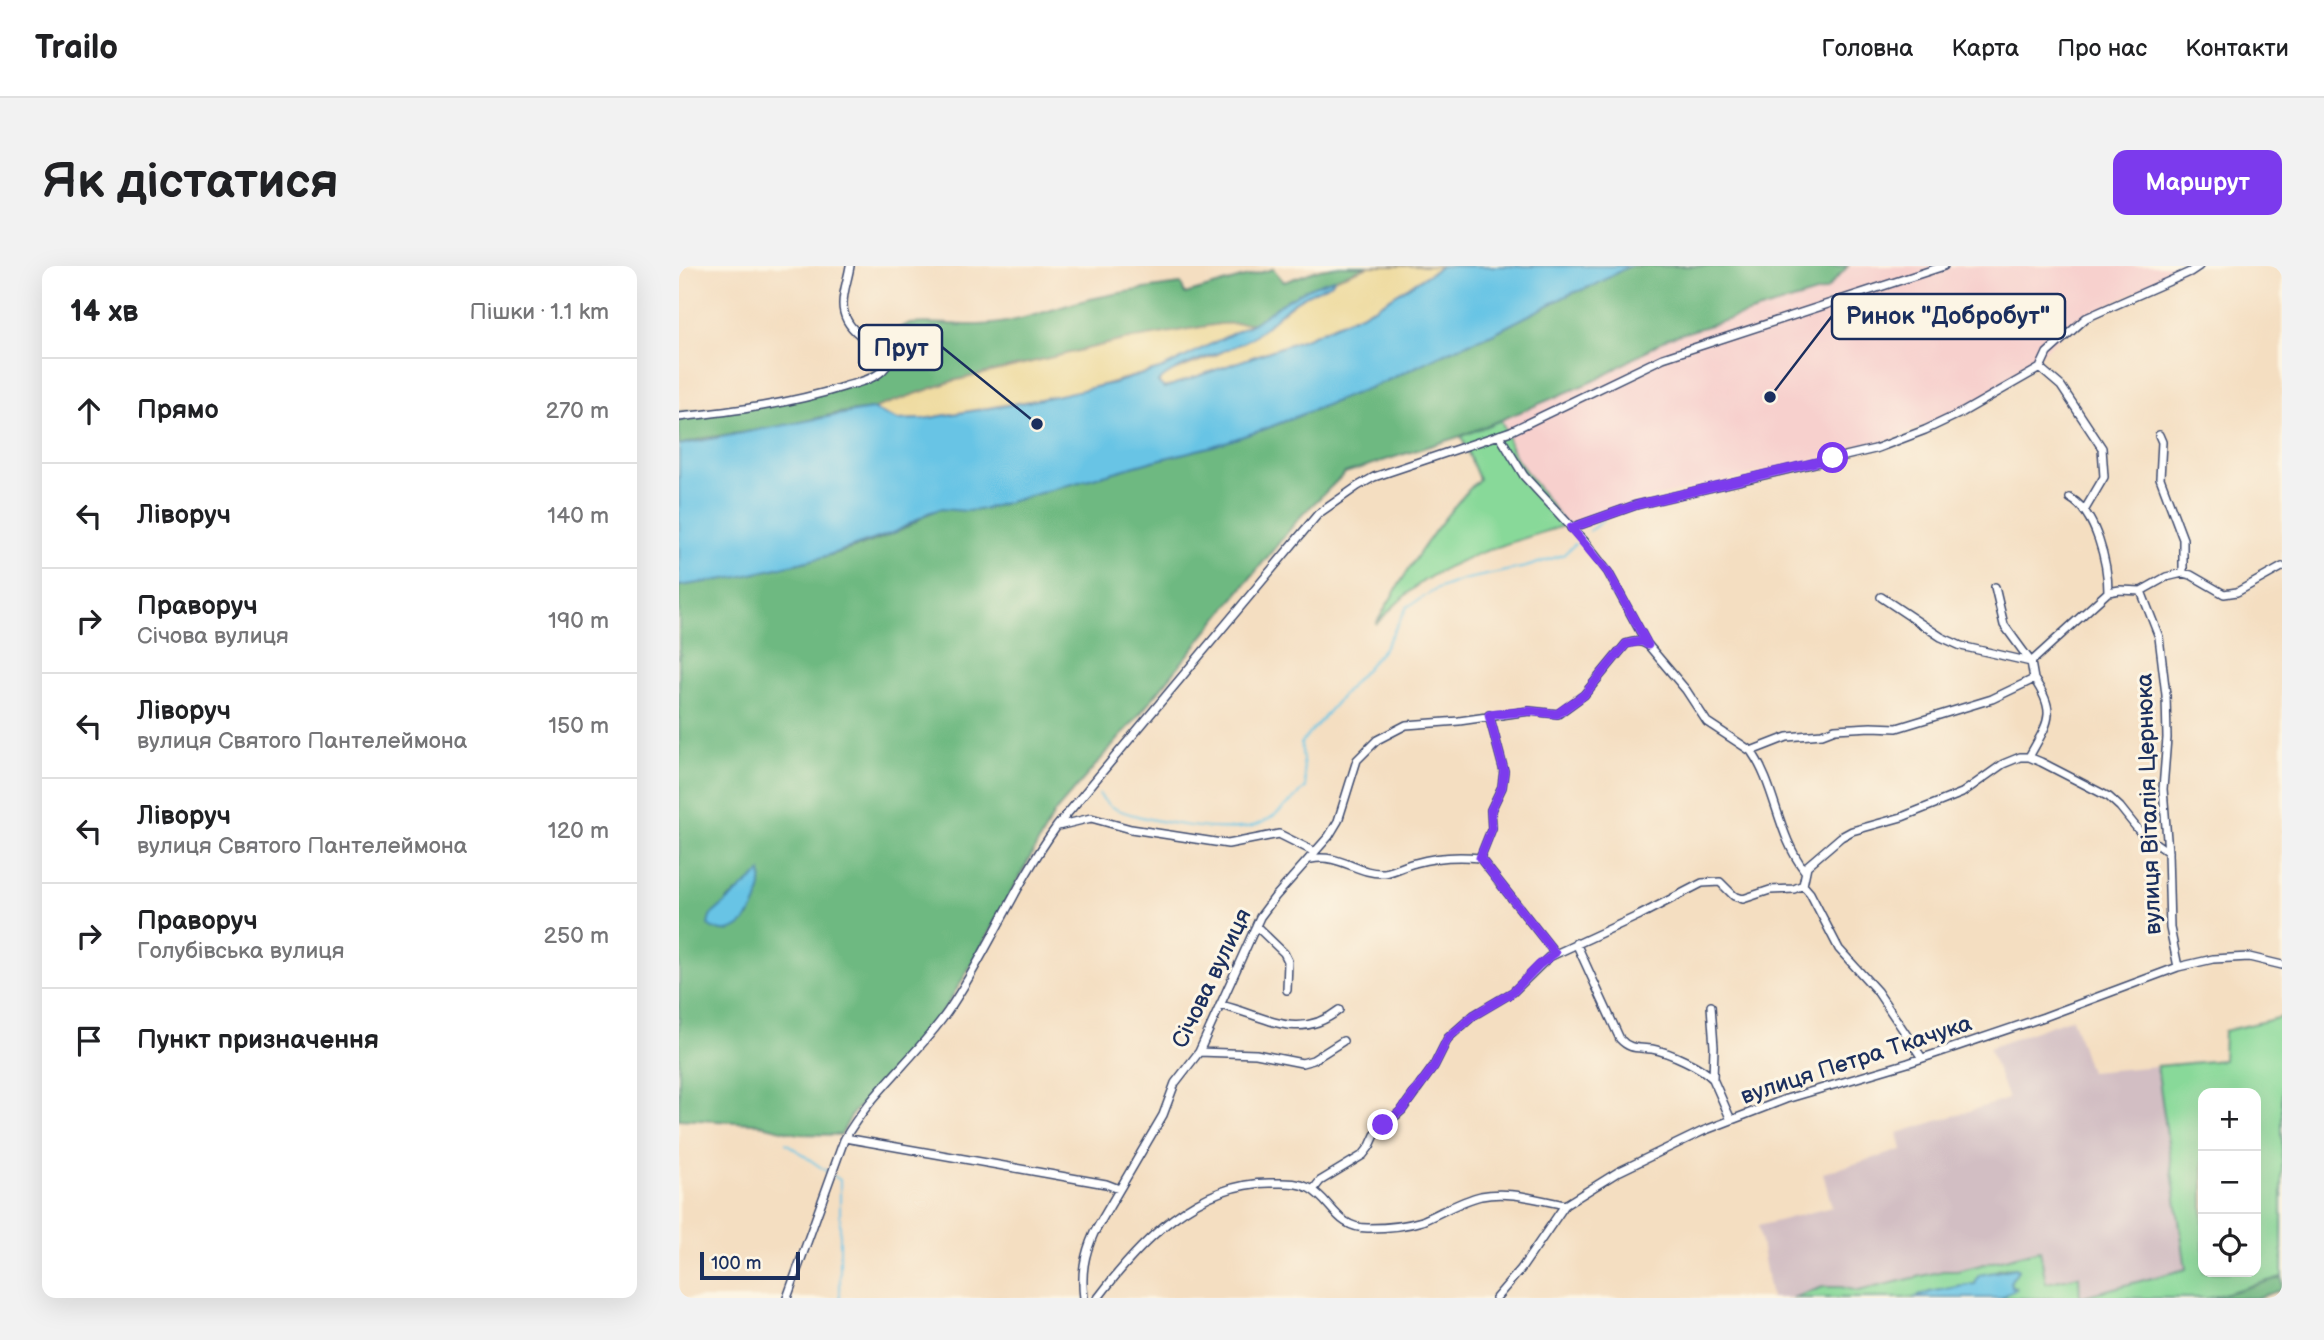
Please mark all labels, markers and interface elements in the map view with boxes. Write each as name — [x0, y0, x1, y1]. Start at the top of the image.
text: Trailo — [35, 28, 118, 68]
text: Головна — [1822, 34, 1914, 63]
text: Карта — [1952, 34, 2019, 63]
text: Про нас — [2057, 34, 2147, 63]
text: Контакти — [2185, 34, 2289, 63]
button: Маршрут — [2113, 150, 2282, 215]
text: Як дістатися — [42, 153, 339, 212]
text: 14 хв — [70, 294, 138, 330]
callout: Ринок "Добробут" — [1832, 294, 2065, 339]
text: Пішки · 1.1 km — [470, 298, 609, 326]
text: Ринок "Добробут" — [1846, 302, 2050, 331]
callout: Прут — [859, 325, 942, 370]
text: Прут — [873, 334, 929, 363]
icon: ahead — [70, 392, 108, 430]
text: Прямо — [137, 395, 219, 426]
text: 270 m — [545, 397, 609, 425]
route start — [1817, 442, 1848, 473]
icon: left — [70, 497, 108, 535]
text: Ліворуч — [137, 500, 231, 531]
text: 140 m — [547, 502, 609, 530]
text: Праворуч — [137, 591, 258, 622]
icon: right — [70, 602, 108, 640]
text: 190 m — [548, 607, 609, 635]
text: Січова вулиця — [137, 622, 289, 650]
street label: вулиця Віталія Цернюка — [2130, 672, 2168, 935]
text: Ліворуч — [137, 696, 231, 727]
icon: left — [70, 707, 108, 745]
text: 150 m — [548, 712, 609, 740]
text: вулиця Святого Пантелеймона — [137, 727, 467, 755]
text: Ліворуч — [137, 801, 231, 832]
icon: left — [70, 812, 108, 850]
text: 120 m — [548, 817, 609, 845]
text: вулиця Святого Пантелеймона — [137, 832, 467, 860]
street label: Січова вулиця — [1166, 904, 1258, 1053]
text: Праворуч — [137, 906, 258, 937]
icon: right — [70, 917, 108, 955]
text: 250 m — [543, 922, 609, 950]
text: Голубівська вулиця — [137, 937, 345, 965]
street label: вулиця Петра Ткачука — [1737, 1009, 1976, 1111]
icon: arrive — [70, 1022, 108, 1060]
text: Пункт призначення — [137, 1025, 379, 1056]
map controls — [2198, 1088, 2261, 1277]
button: + — [2198, 1088, 2261, 1151]
route end — [1367, 1109, 1398, 1140]
button: − — [2198, 1151, 2261, 1214]
button: locate — [2198, 1214, 2261, 1277]
scale bar — [700, 1249, 800, 1281]
text: 100 m — [711, 1252, 762, 1275]

